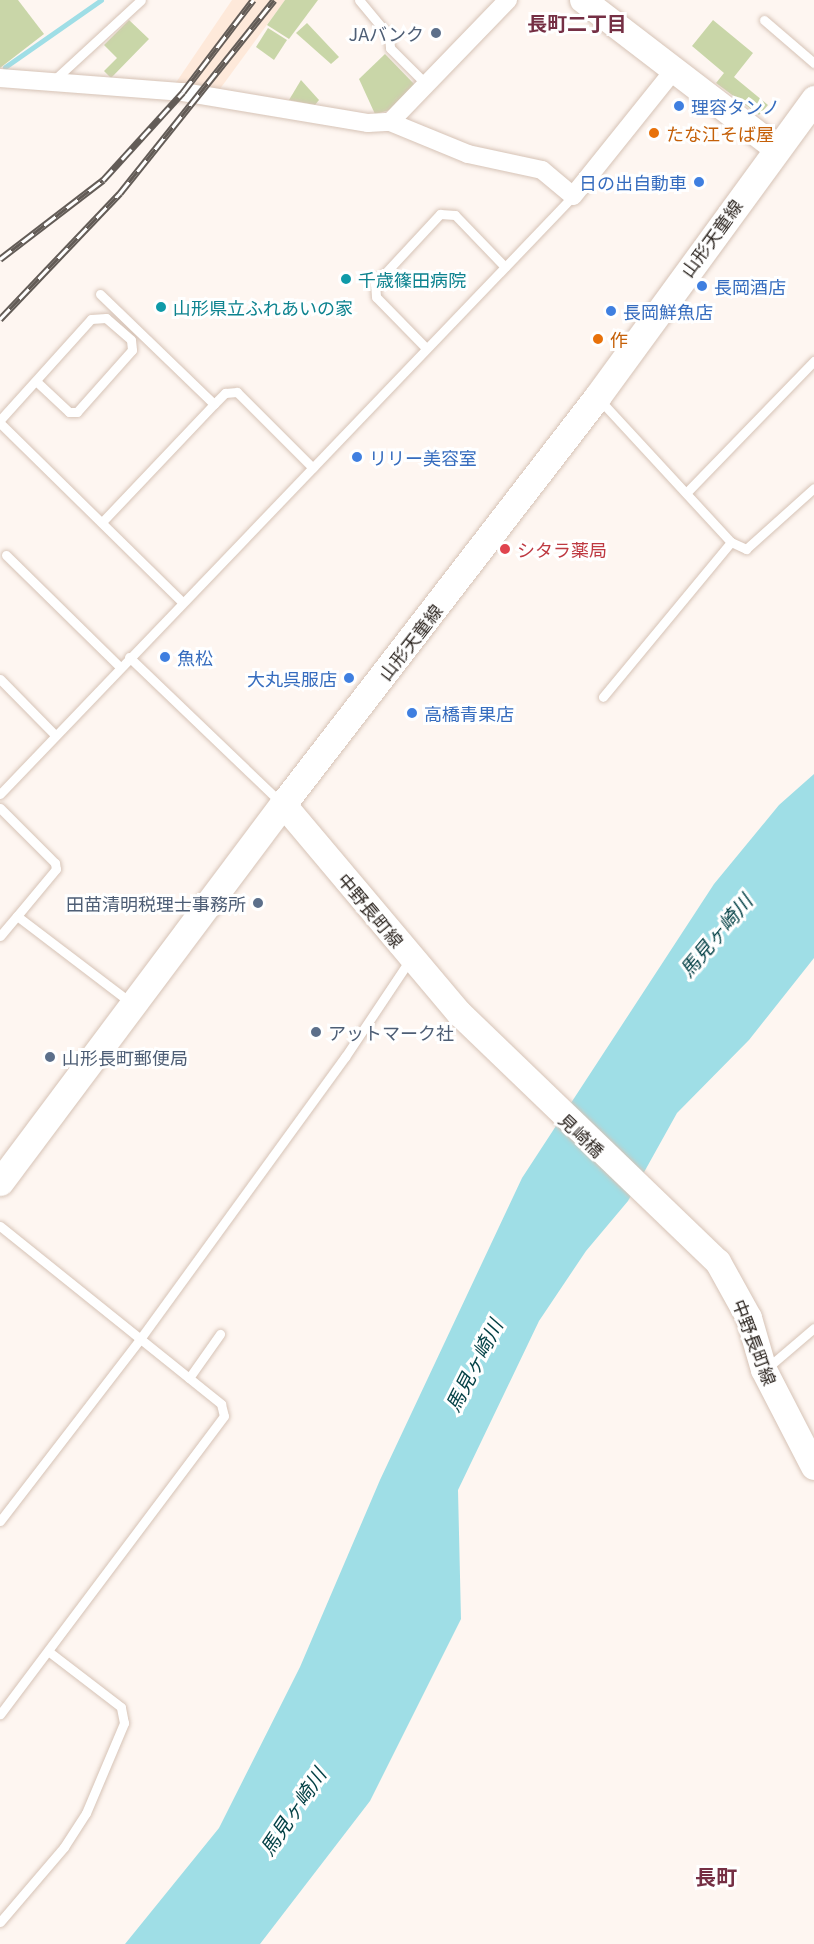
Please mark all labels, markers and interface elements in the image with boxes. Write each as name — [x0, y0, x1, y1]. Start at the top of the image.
district label: 長町二丁目 — [527, 10, 627, 34]
place label: JAバンク — [349, 22, 424, 44]
marker: JAバンク — [429, 26, 443, 40]
place label: 理容タンノ — [691, 95, 781, 117]
marker: 理容タンノ — [672, 99, 686, 113]
place label: たな江そば屋 — [666, 122, 774, 144]
marker: たな江そば屋 — [647, 126, 661, 140]
place label: 日の出自動車 — [579, 171, 687, 193]
marker: 日の出自動車 — [692, 175, 706, 189]
street label: 山形天童線 — [676, 195, 746, 281]
place label: 千歳篠田病院 — [358, 268, 466, 290]
marker: 千歳篠田病院 — [339, 272, 353, 286]
place label: 長岡酒店 — [714, 275, 786, 297]
marker: 長岡酒店 — [695, 279, 709, 293]
place label: 山形県立ふれあいの家 — [173, 296, 353, 318]
marker: 山形県立ふれあいの家 — [154, 300, 168, 314]
place label: 長岡鮮魚店 — [623, 300, 713, 322]
marker: 長岡鮮魚店 — [604, 304, 618, 318]
place label: 作 — [610, 328, 628, 350]
marker: 作 — [591, 332, 605, 346]
place label: リリー美容室 — [369, 446, 477, 468]
marker: リリー美容室 — [350, 450, 364, 464]
place label: シタラ薬局 — [517, 538, 607, 560]
marker: シタラ薬局 — [498, 542, 512, 556]
street label: 山形天童線 — [374, 600, 446, 684]
place label: 魚松 — [177, 646, 213, 668]
marker: 魚松 — [158, 650, 172, 664]
place label: 大丸呉服店 — [247, 667, 337, 689]
marker: 大丸呉服店 — [342, 671, 356, 685]
place label: 高橋青果店 — [424, 702, 514, 724]
marker: 高橋青果店 — [405, 706, 419, 720]
street label: 中野長町線 — [334, 869, 408, 951]
water label: 馬見ヶ崎川 — [674, 889, 756, 981]
place label: 田苗清明税理士事務所 — [66, 892, 246, 914]
marker: 田苗清明税理士事務所 — [251, 896, 265, 910]
place label: アットマーク社 — [328, 1021, 454, 1043]
marker: アットマーク社 — [309, 1025, 323, 1039]
place label: 山形長町郵便局 — [62, 1046, 188, 1068]
marker: 山形長町郵便局 — [43, 1050, 57, 1064]
street label: 見崎橋 — [555, 1108, 609, 1162]
street label: 中野長町線 — [729, 1296, 781, 1388]
water label: 馬見ヶ崎川 — [440, 1315, 506, 1415]
water label: 馬見ヶ崎川 — [254, 1763, 330, 1859]
district label: 長町 — [695, 1863, 737, 1889]

